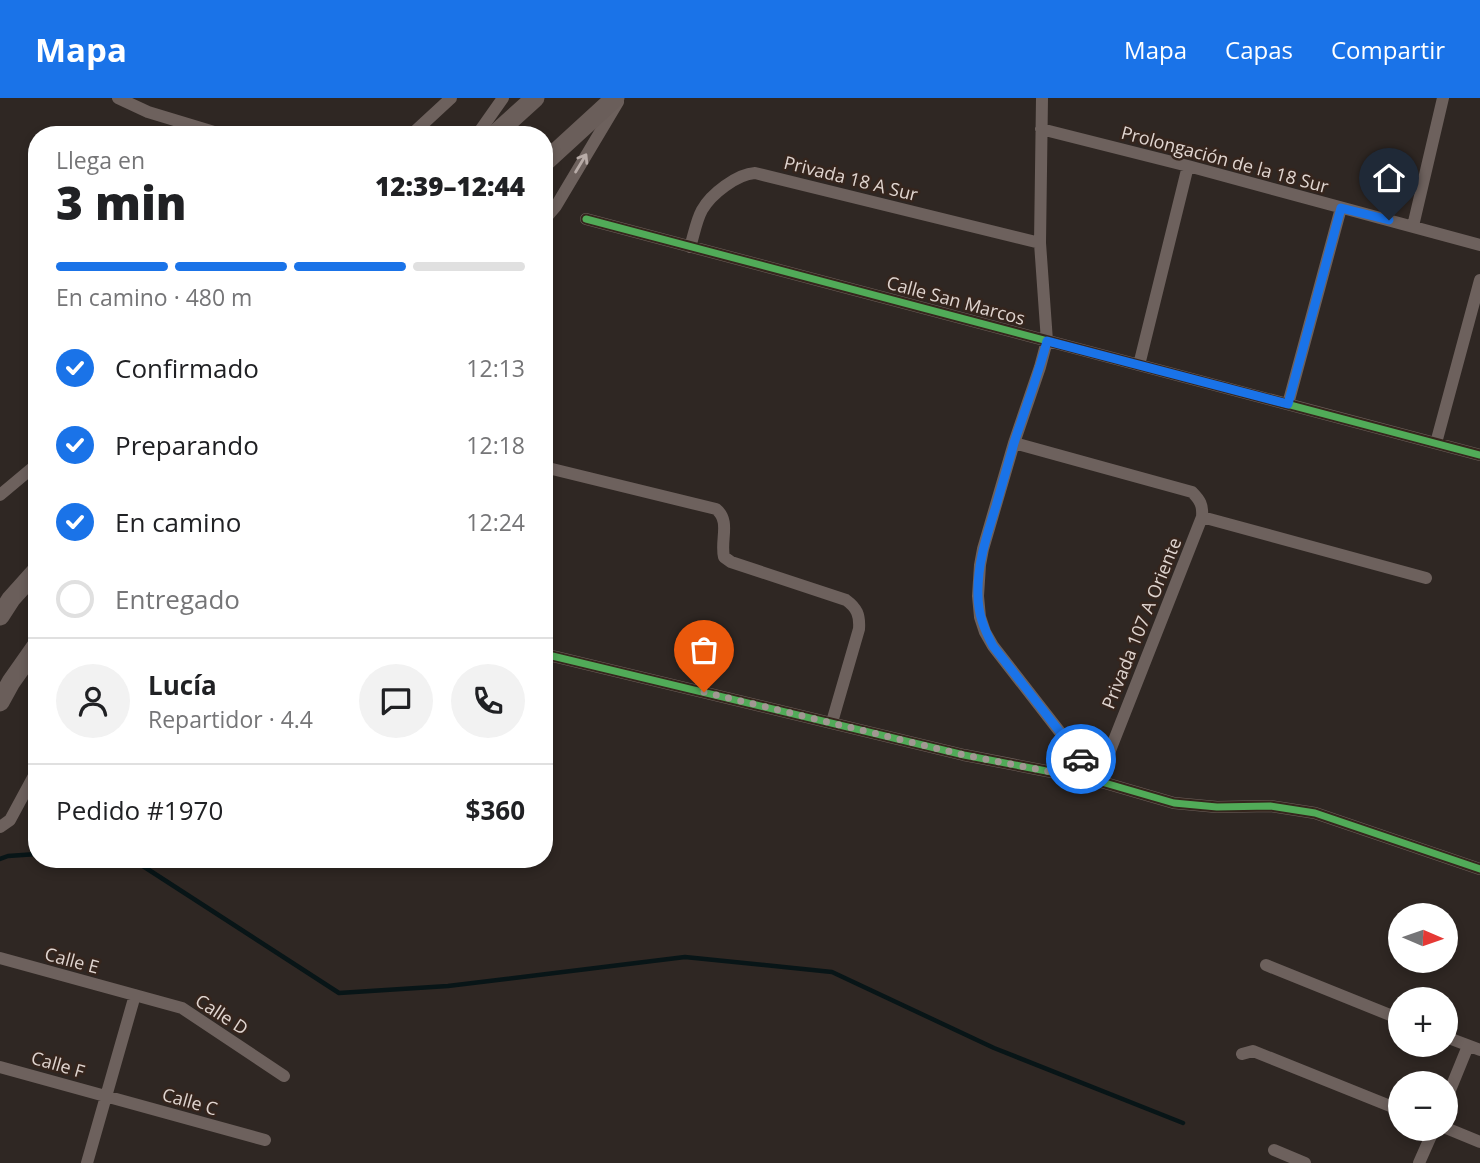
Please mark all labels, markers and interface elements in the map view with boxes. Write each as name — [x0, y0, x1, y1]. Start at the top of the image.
text: Mapa — [35, 27, 127, 72]
text: Mapa — [1124, 33, 1187, 66]
text: Capas — [1225, 33, 1293, 66]
text: Compartir — [1331, 33, 1445, 66]
street label: Prolongación de la 18 Sur — [1119, 120, 1332, 198]
text: Llega en — [56, 144, 145, 176]
pin — [1359, 148, 1419, 220]
street label: Privada 18 A Sur — [782, 150, 921, 206]
one-way arrow — [575, 154, 589, 174]
icon: home — [1370, 159, 1408, 197]
text: 12:39–12:44 — [375, 168, 525, 204]
text: 3 min — [56, 171, 187, 233]
street label: Calle San Marcos — [884, 270, 1028, 330]
text: En camino · 480 m — [56, 281, 252, 313]
icon: check — [56, 349, 94, 387]
text: Confirmado — [115, 350, 259, 386]
text: 12:13 — [466, 352, 525, 384]
icon: check — [56, 426, 94, 464]
text: Preparando — [115, 427, 259, 463]
text: 12:18 — [466, 429, 525, 461]
icon: check — [56, 503, 94, 541]
text: En camino — [115, 504, 241, 540]
text: 12:24 — [466, 506, 525, 538]
street label: Privada 107 A Oriente — [1096, 534, 1186, 712]
text: Entregado — [115, 581, 240, 617]
pin — [674, 620, 734, 692]
icon: bag — [685, 631, 723, 669]
button: person — [56, 664, 130, 738]
button: chat — [359, 664, 433, 738]
button: phone — [451, 664, 525, 738]
text: Lucía — [148, 667, 217, 703]
text: Repartidor · 4.4 — [148, 703, 313, 735]
courier — [1046, 724, 1116, 794]
icon: car — [1062, 740, 1100, 778]
text: Pedido #1970 — [56, 792, 223, 828]
text: $360 — [466, 792, 525, 828]
north arrow — [1388, 903, 1458, 973]
map controls — [1388, 903, 1458, 1141]
street label: Calle E — [42, 941, 102, 979]
button: + — [1388, 987, 1458, 1057]
street label: Calle D — [191, 988, 253, 1040]
street label: Calle F — [28, 1045, 88, 1083]
button: − — [1388, 1071, 1458, 1141]
street label: Calle C — [160, 1082, 220, 1120]

